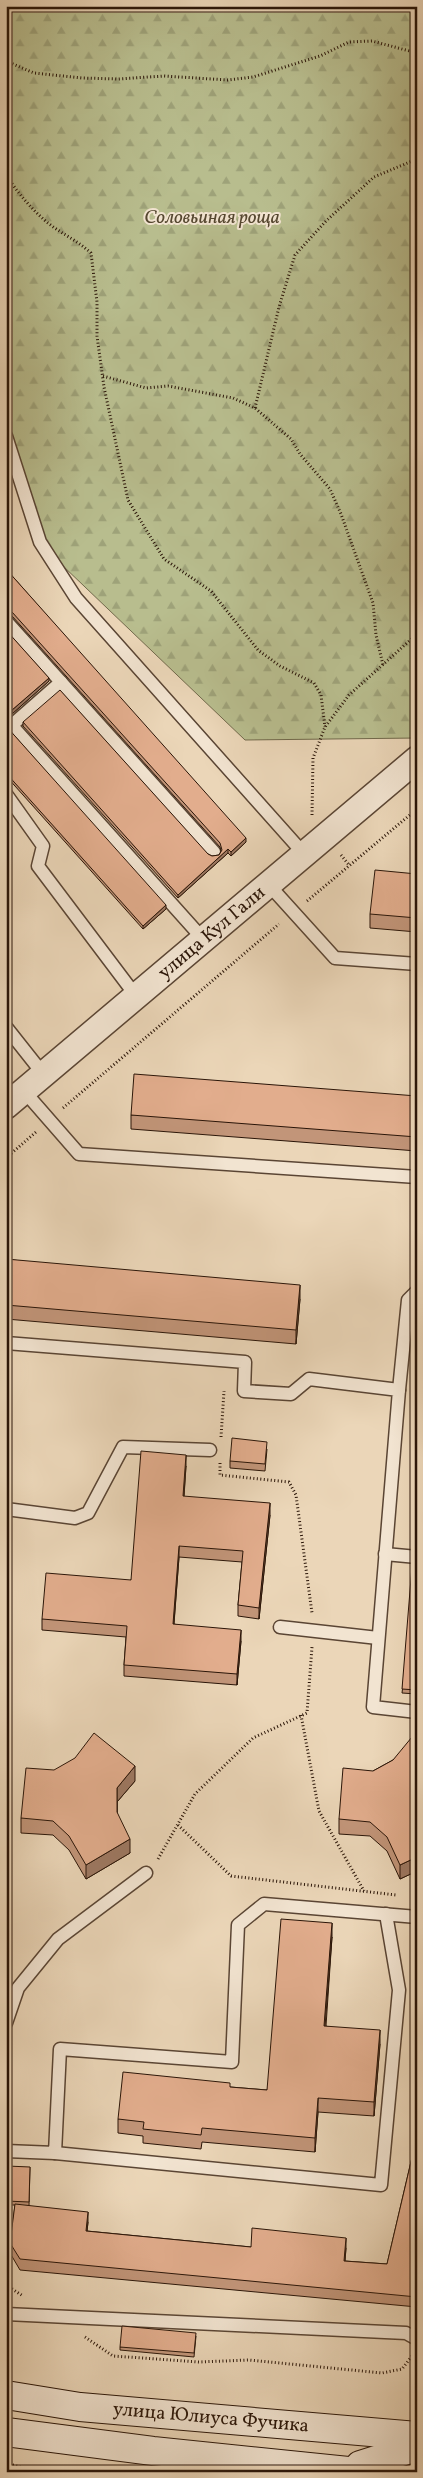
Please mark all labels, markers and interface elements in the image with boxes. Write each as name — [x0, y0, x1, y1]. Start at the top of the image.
park label: Соловьиная роща — [144, 205, 280, 231]
street label: улица Кул Гали — [153, 880, 271, 986]
street label: улица Юлиуса Фучика — [112, 2396, 310, 2440]

